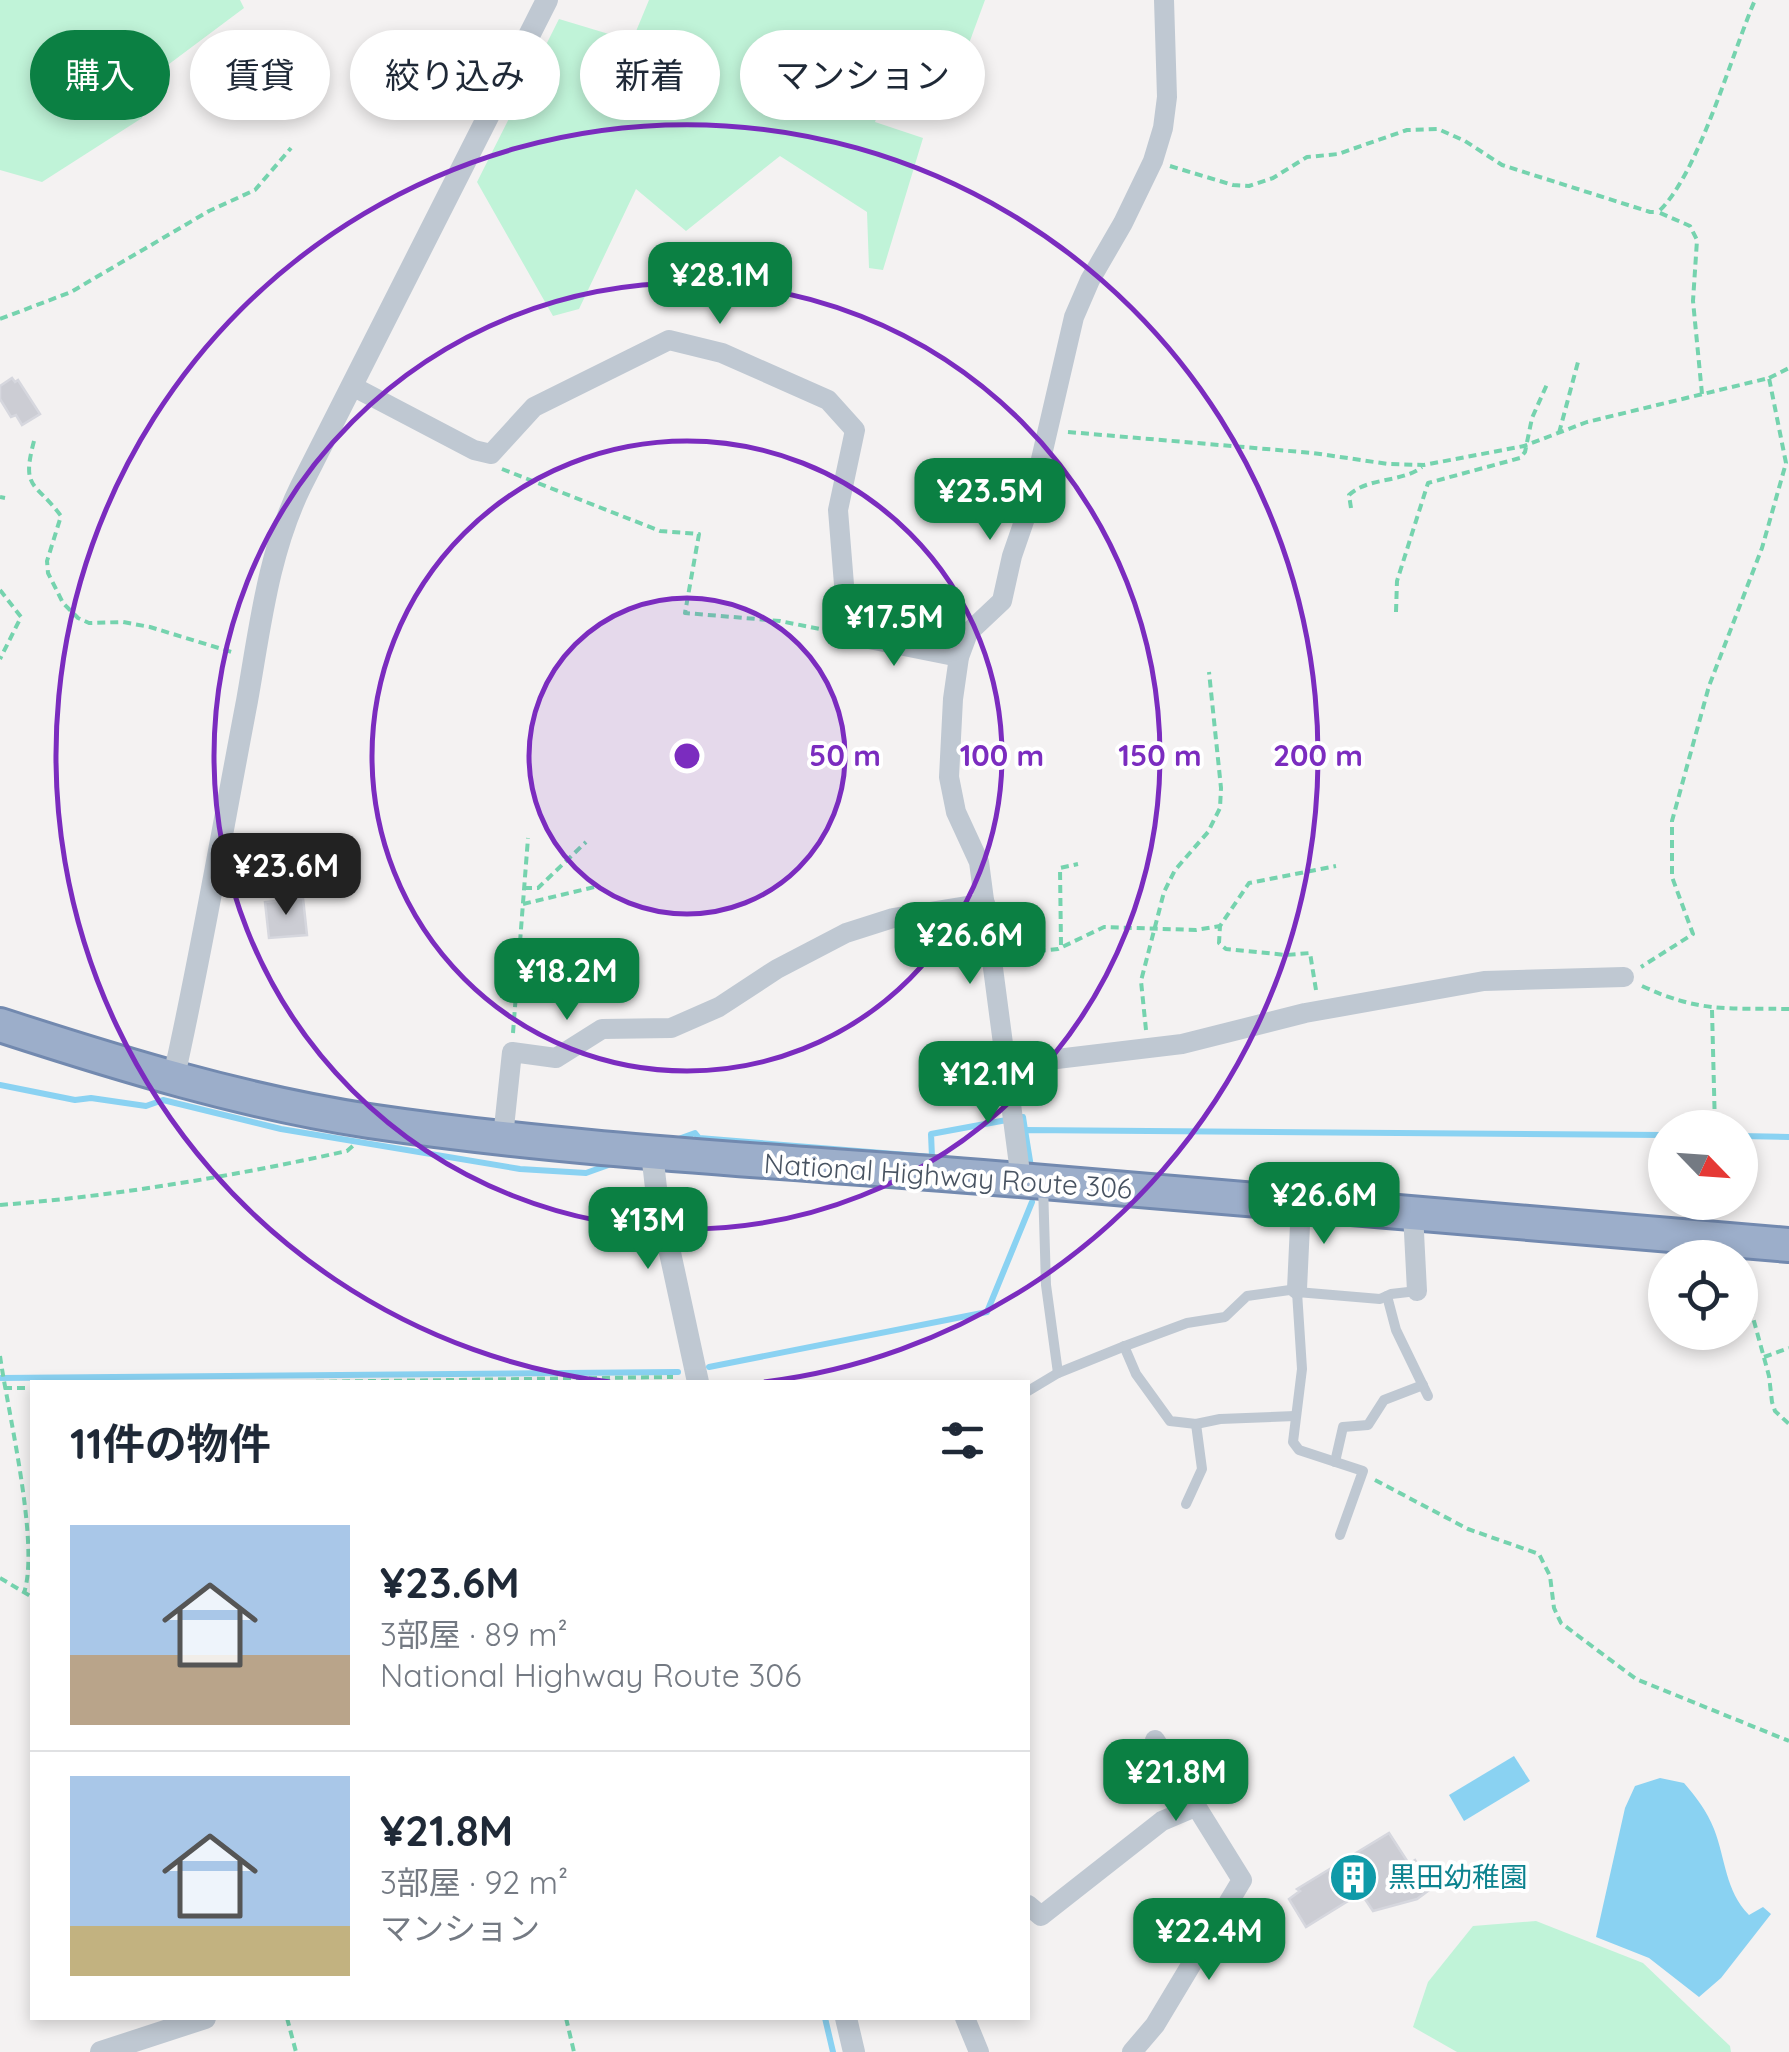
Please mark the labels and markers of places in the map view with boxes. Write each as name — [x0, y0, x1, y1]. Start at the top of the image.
pin: ¥28.1M — [639, 242, 801, 327]
pin: ¥23.5M — [909, 458, 1071, 543]
pin: ¥17.5M — [813, 584, 975, 669]
centre of rings — [669, 738, 705, 774]
pin: ¥23.6M — [205, 833, 367, 918]
pin: ¥26.6M — [889, 902, 1051, 987]
pin: ¥18.2M — [486, 938, 648, 1023]
pin: ¥12.1M — [907, 1041, 1069, 1126]
pin: ¥26.6M — [1243, 1162, 1405, 1247]
pin: ¥13M — [589, 1187, 707, 1272]
pin: ¥21.8M — [1095, 1739, 1257, 1824]
building icon: 黒田幼稚園 — [1327, 1851, 1379, 1903]
place label: 黒田幼稚園 — [1388, 1859, 1528, 1894]
pin: ¥22.4M — [1128, 1898, 1290, 1983]

